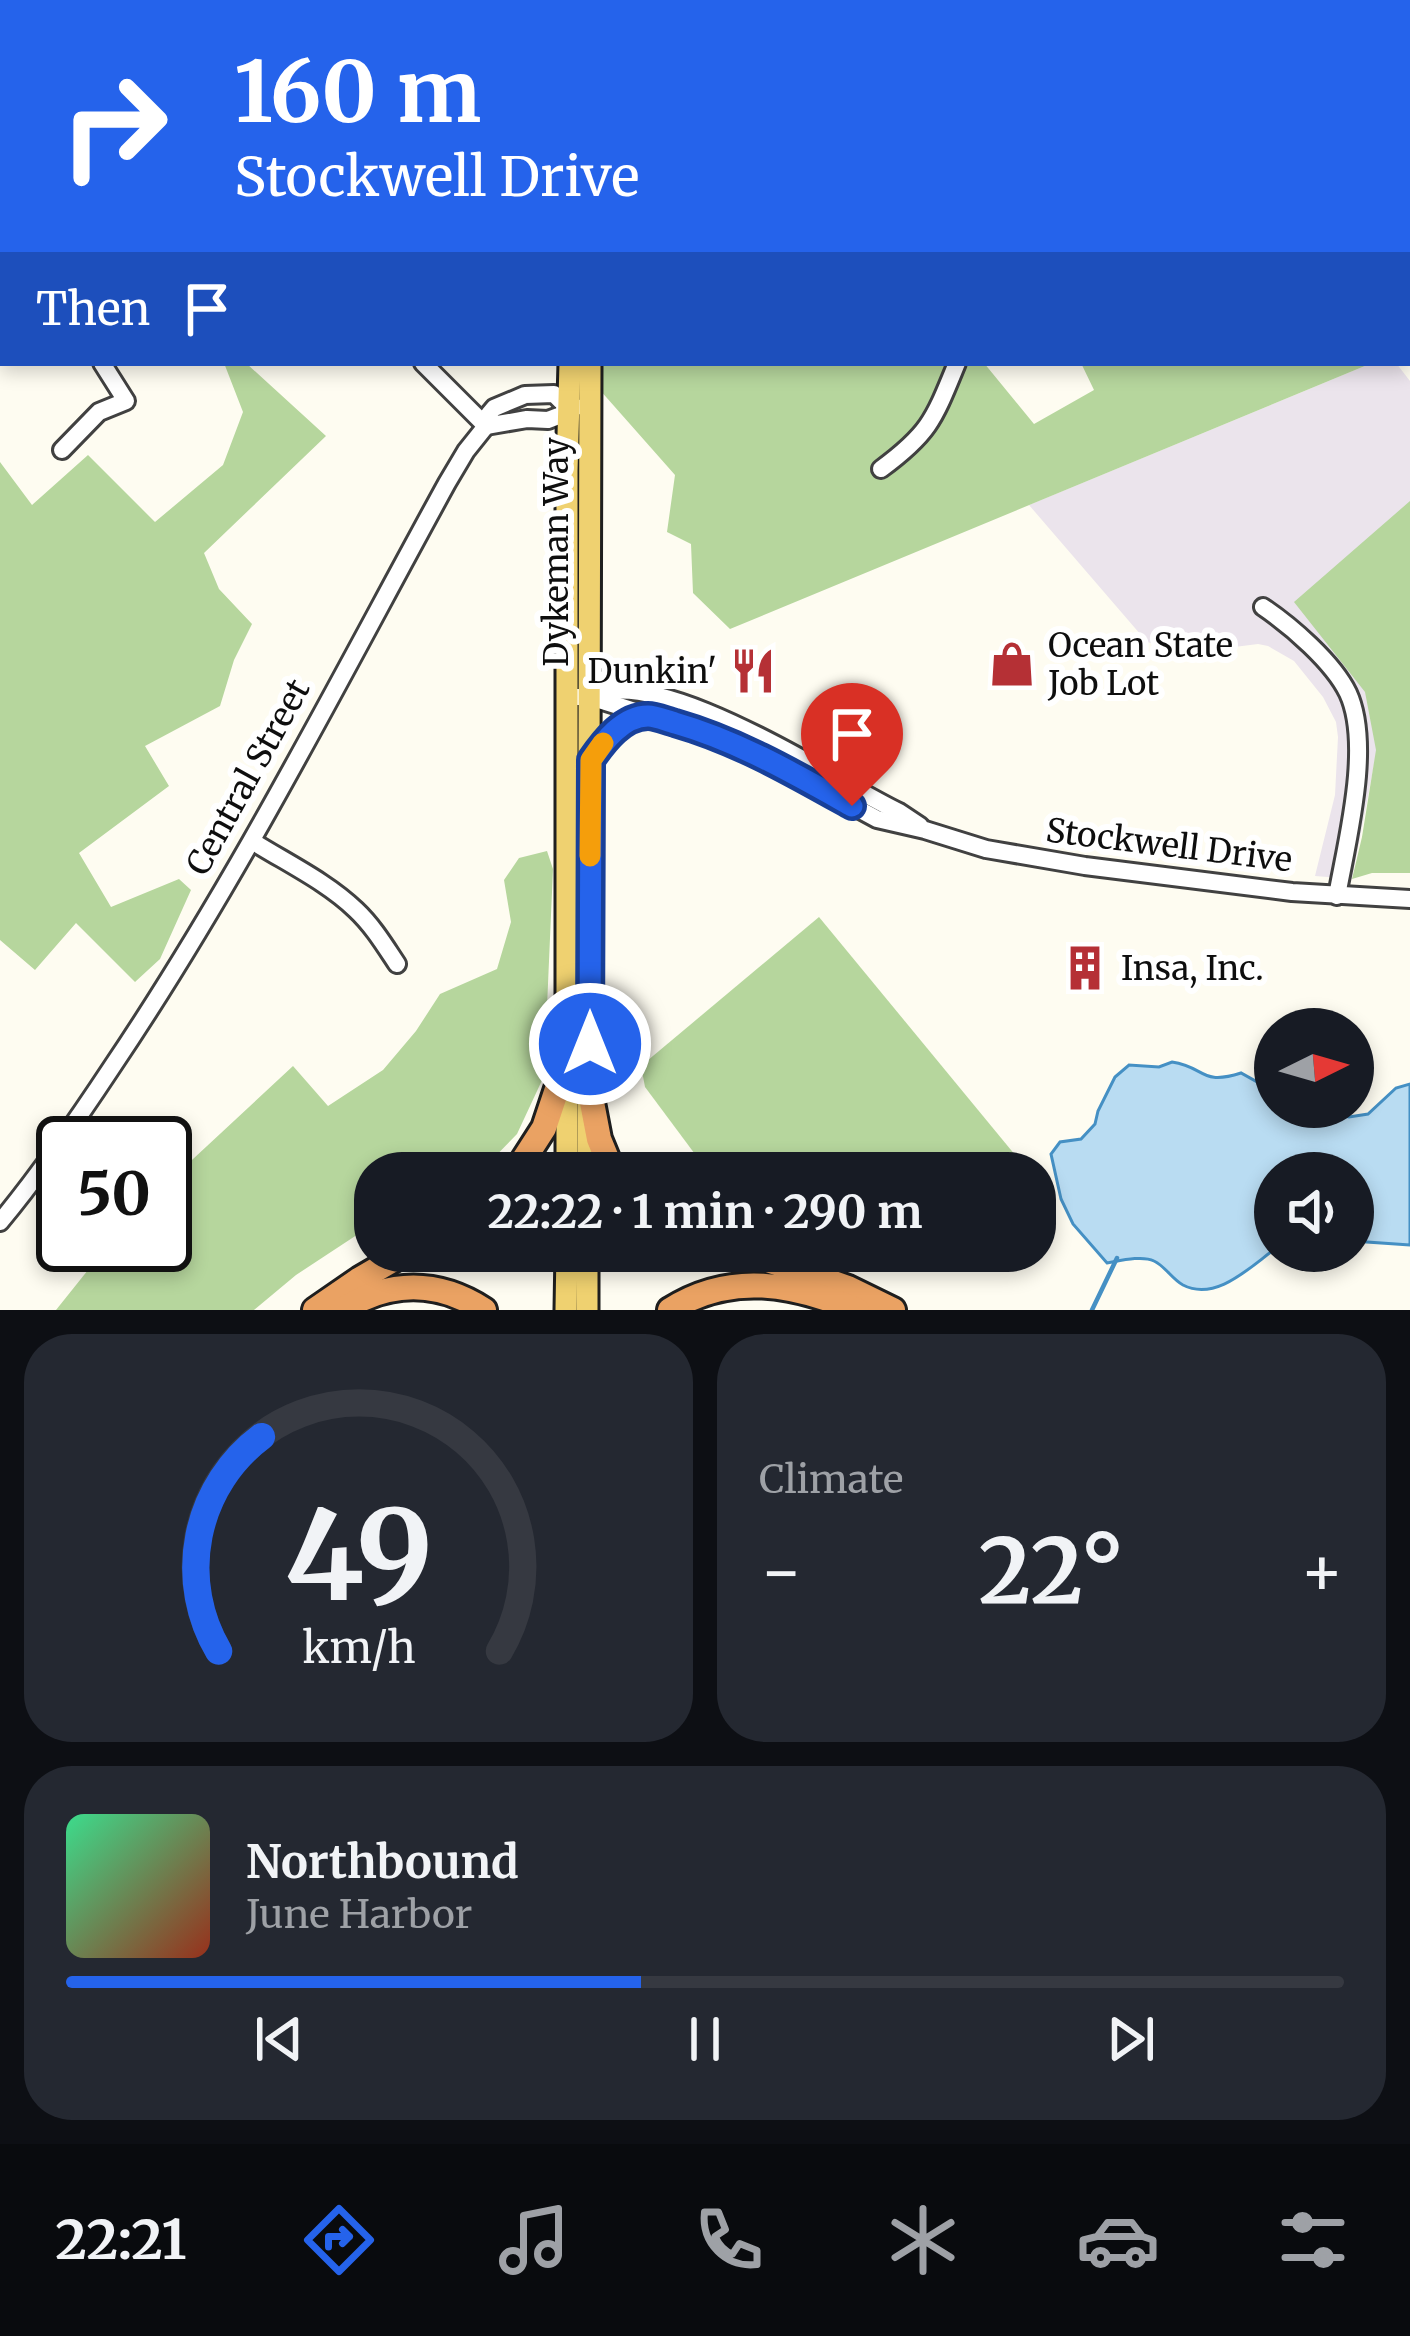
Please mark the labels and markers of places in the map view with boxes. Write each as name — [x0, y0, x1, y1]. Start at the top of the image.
place label: Ocean State Job Lot — [1047, 625, 1233, 704]
shop icon: Ocean State Job Lot — [987, 639, 1037, 689]
restaurant icon: Dunkin' — [728, 646, 778, 696]
place label: Dunkin' — [587, 651, 717, 692]
pin — [801, 683, 903, 806]
building icon: Insa, Inc. — [1060, 943, 1110, 993]
place label: Insa, Inc. — [1121, 948, 1264, 989]

